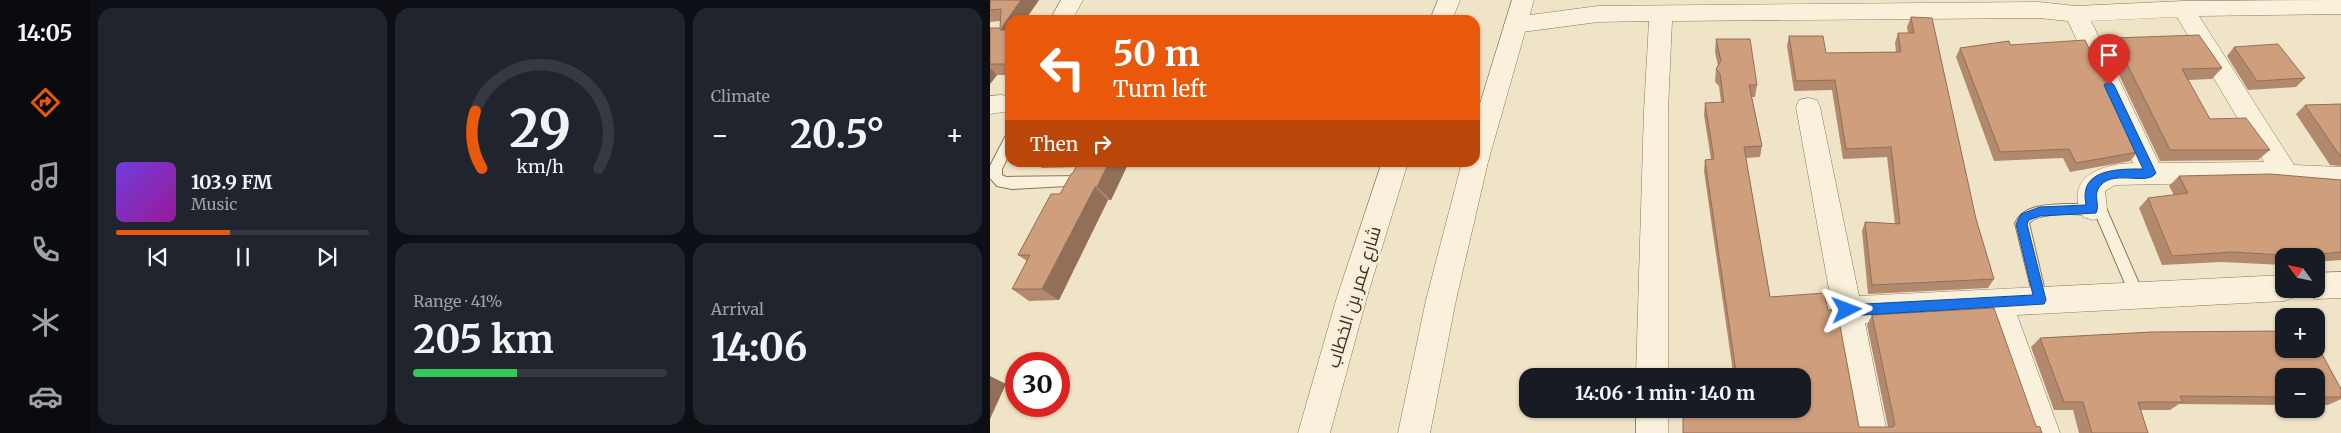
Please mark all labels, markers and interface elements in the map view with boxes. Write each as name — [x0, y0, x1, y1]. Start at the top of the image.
text: 14:05 — [18, 19, 72, 47]
text: 50 m — [1113, 32, 1200, 76]
pin — [2088, 34, 2130, 85]
icon: left — [1030, 35, 1095, 100]
icon: arrive — [2095, 41, 2123, 69]
text: Turn left — [1113, 75, 1207, 103]
icon: directions — [28, 85, 63, 120]
text: Climate — [711, 86, 770, 106]
text: 29 — [509, 96, 571, 161]
text: 20.5° — [790, 111, 885, 158]
text: − — [711, 117, 729, 153]
text: + — [945, 117, 964, 153]
icon: right — [1088, 130, 1116, 158]
text: Then — [1030, 132, 1078, 156]
text: km/h — [516, 155, 564, 178]
icon: music — [28, 159, 63, 194]
text: 103.9 FM — [191, 170, 272, 194]
text: Music — [191, 194, 237, 214]
street label: شارع عمر بن الخطاب — [1321, 223, 1387, 371]
icon: phone — [28, 232, 63, 267]
icon: previous — [144, 243, 172, 271]
icon: pause — [229, 243, 257, 271]
icon: next — [313, 243, 341, 271]
north arrow — [2275, 248, 2325, 298]
map controls — [2275, 248, 2325, 418]
position arrow — [1820, 283, 1872, 335]
text: Range · 41% — [413, 291, 502, 311]
text: Arrival — [711, 299, 764, 319]
icon: climate — [28, 305, 63, 340]
button: + — [2275, 308, 2325, 358]
text: 205 km — [413, 316, 554, 363]
text: 14:06 — [711, 324, 807, 371]
speed limit sign: 30 — [1005, 352, 1070, 417]
button: − — [2275, 368, 2325, 418]
icon: car — [28, 379, 63, 414]
text: 14:06 · 1 min · 140 m — [1575, 381, 1755, 405]

